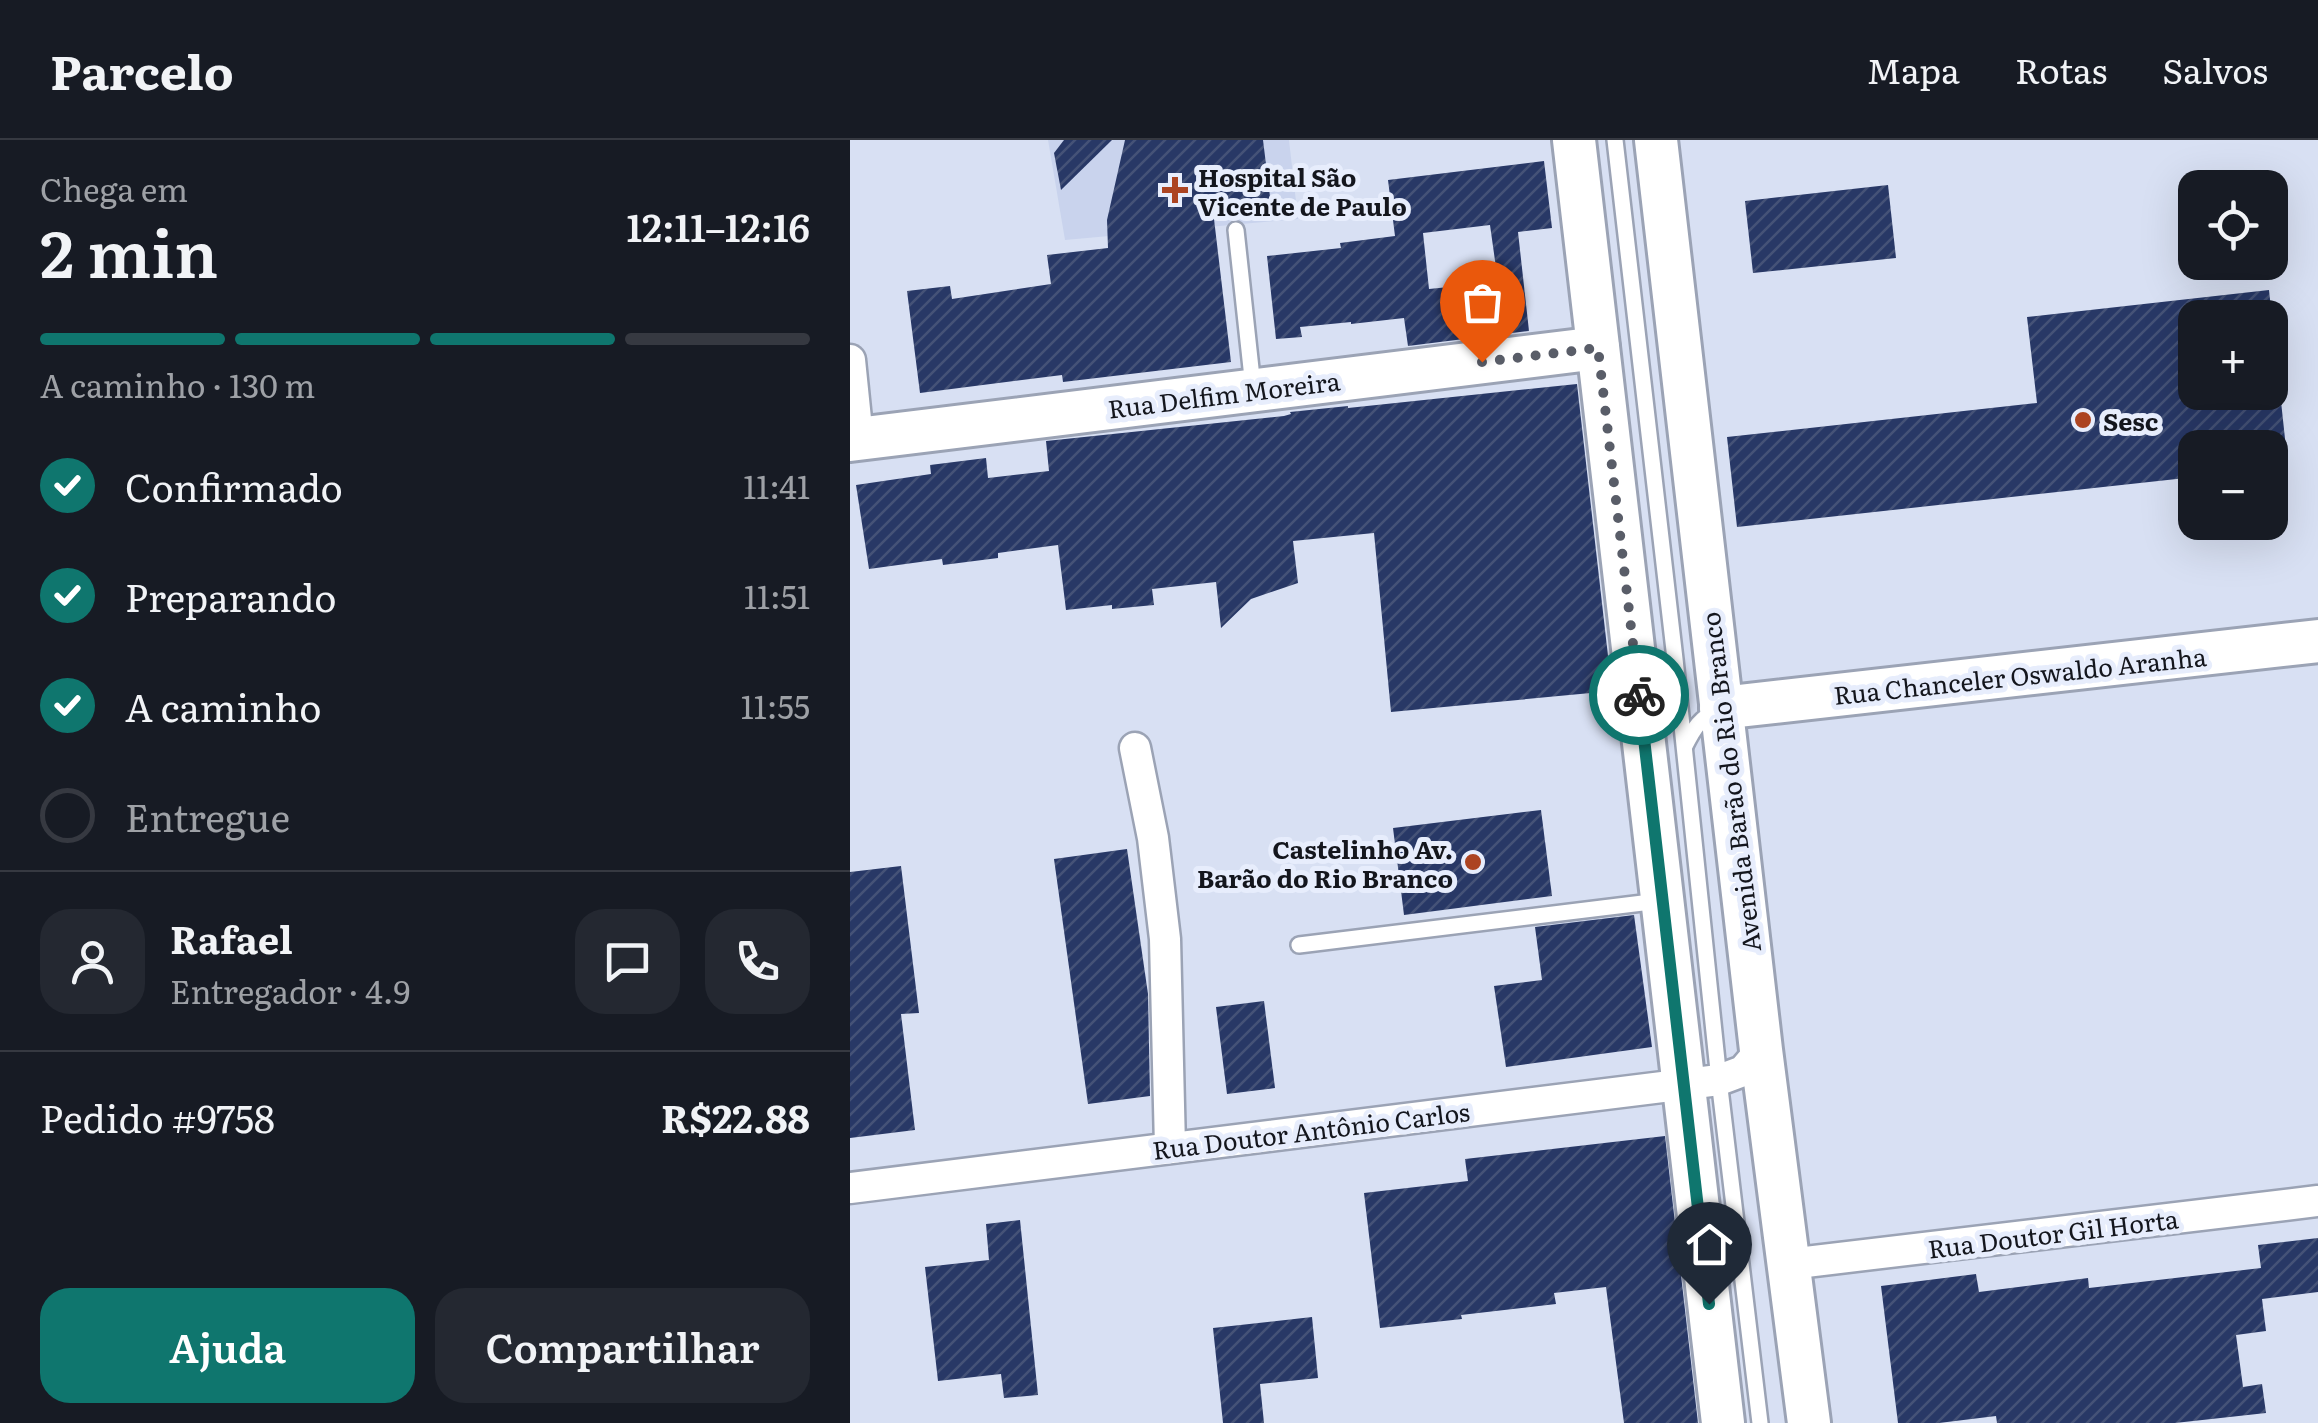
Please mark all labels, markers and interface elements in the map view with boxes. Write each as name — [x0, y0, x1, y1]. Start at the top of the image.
text: Parcelo — [50, 34, 234, 105]
text: Mapa — [1867, 43, 1960, 95]
text: Rotas — [2015, 43, 2107, 95]
text: Salvos — [2162, 43, 2268, 95]
place label: Hospital São Vicente de Paulo — [1198, 158, 1407, 224]
text: Chega em — [40, 164, 188, 212]
map controls — [2178, 170, 2288, 540]
button: locate — [2178, 170, 2288, 280]
marker: Hospital São Vicente de Paulo — [1162, 177, 1188, 203]
text: 12:11–12:16 — [626, 197, 810, 254]
text: 2 min — [40, 201, 218, 298]
pin — [1440, 260, 1525, 363]
icon: bag — [1455, 275, 1510, 330]
button: + — [2178, 300, 2288, 410]
text: A caminho · 130 m — [40, 360, 315, 408]
street label: Rua Delfim Moreira — [1106, 361, 1343, 427]
place label: Sesc — [2103, 402, 2159, 439]
marker: Sesc — [2072, 409, 2094, 431]
button: − — [2178, 430, 2288, 540]
text: Confirmado — [125, 457, 343, 514]
icon: check — [40, 458, 95, 513]
text: 11:41 — [743, 461, 810, 509]
text: Preparando — [125, 567, 337, 624]
icon: check — [40, 568, 95, 623]
text: 11:51 — [744, 571, 810, 619]
street label: Avenida Barão do Rio Branco — [1691, 610, 1769, 954]
street label: Rua Chanceler Oswaldo Aranha — [1832, 637, 2209, 713]
courier — [1589, 645, 1689, 745]
icon: bike — [1612, 668, 1667, 723]
text: A caminho — [125, 677, 321, 734]
icon: check — [40, 678, 95, 733]
text: 11:55 — [741, 681, 810, 729]
text: Entregue — [125, 787, 290, 844]
place label: Castelinho Av. Barão do Rio Branco — [1197, 830, 1453, 896]
marker: Castelinho Av. Barão do Rio Branco — [1462, 851, 1484, 873]
button: person — [40, 909, 145, 1014]
text: Rafael — [170, 909, 293, 966]
button: chat — [575, 909, 680, 1014]
button: phone — [705, 909, 810, 1014]
text: Entregador · 4.9 — [170, 966, 410, 1014]
text: Pedido #9758 — [40, 1088, 275, 1145]
text: R$22.88 — [661, 1088, 810, 1145]
street label: Rua Doutor Antônio Carlos — [1150, 1092, 1472, 1168]
street label: Rua Doutor Gil Horta — [1926, 1199, 2181, 1267]
pin — [1667, 1202, 1752, 1305]
icon: home — [1682, 1217, 1737, 1272]
button: Ajuda — [40, 1288, 415, 1403]
button: Compartilhar — [435, 1288, 810, 1403]

